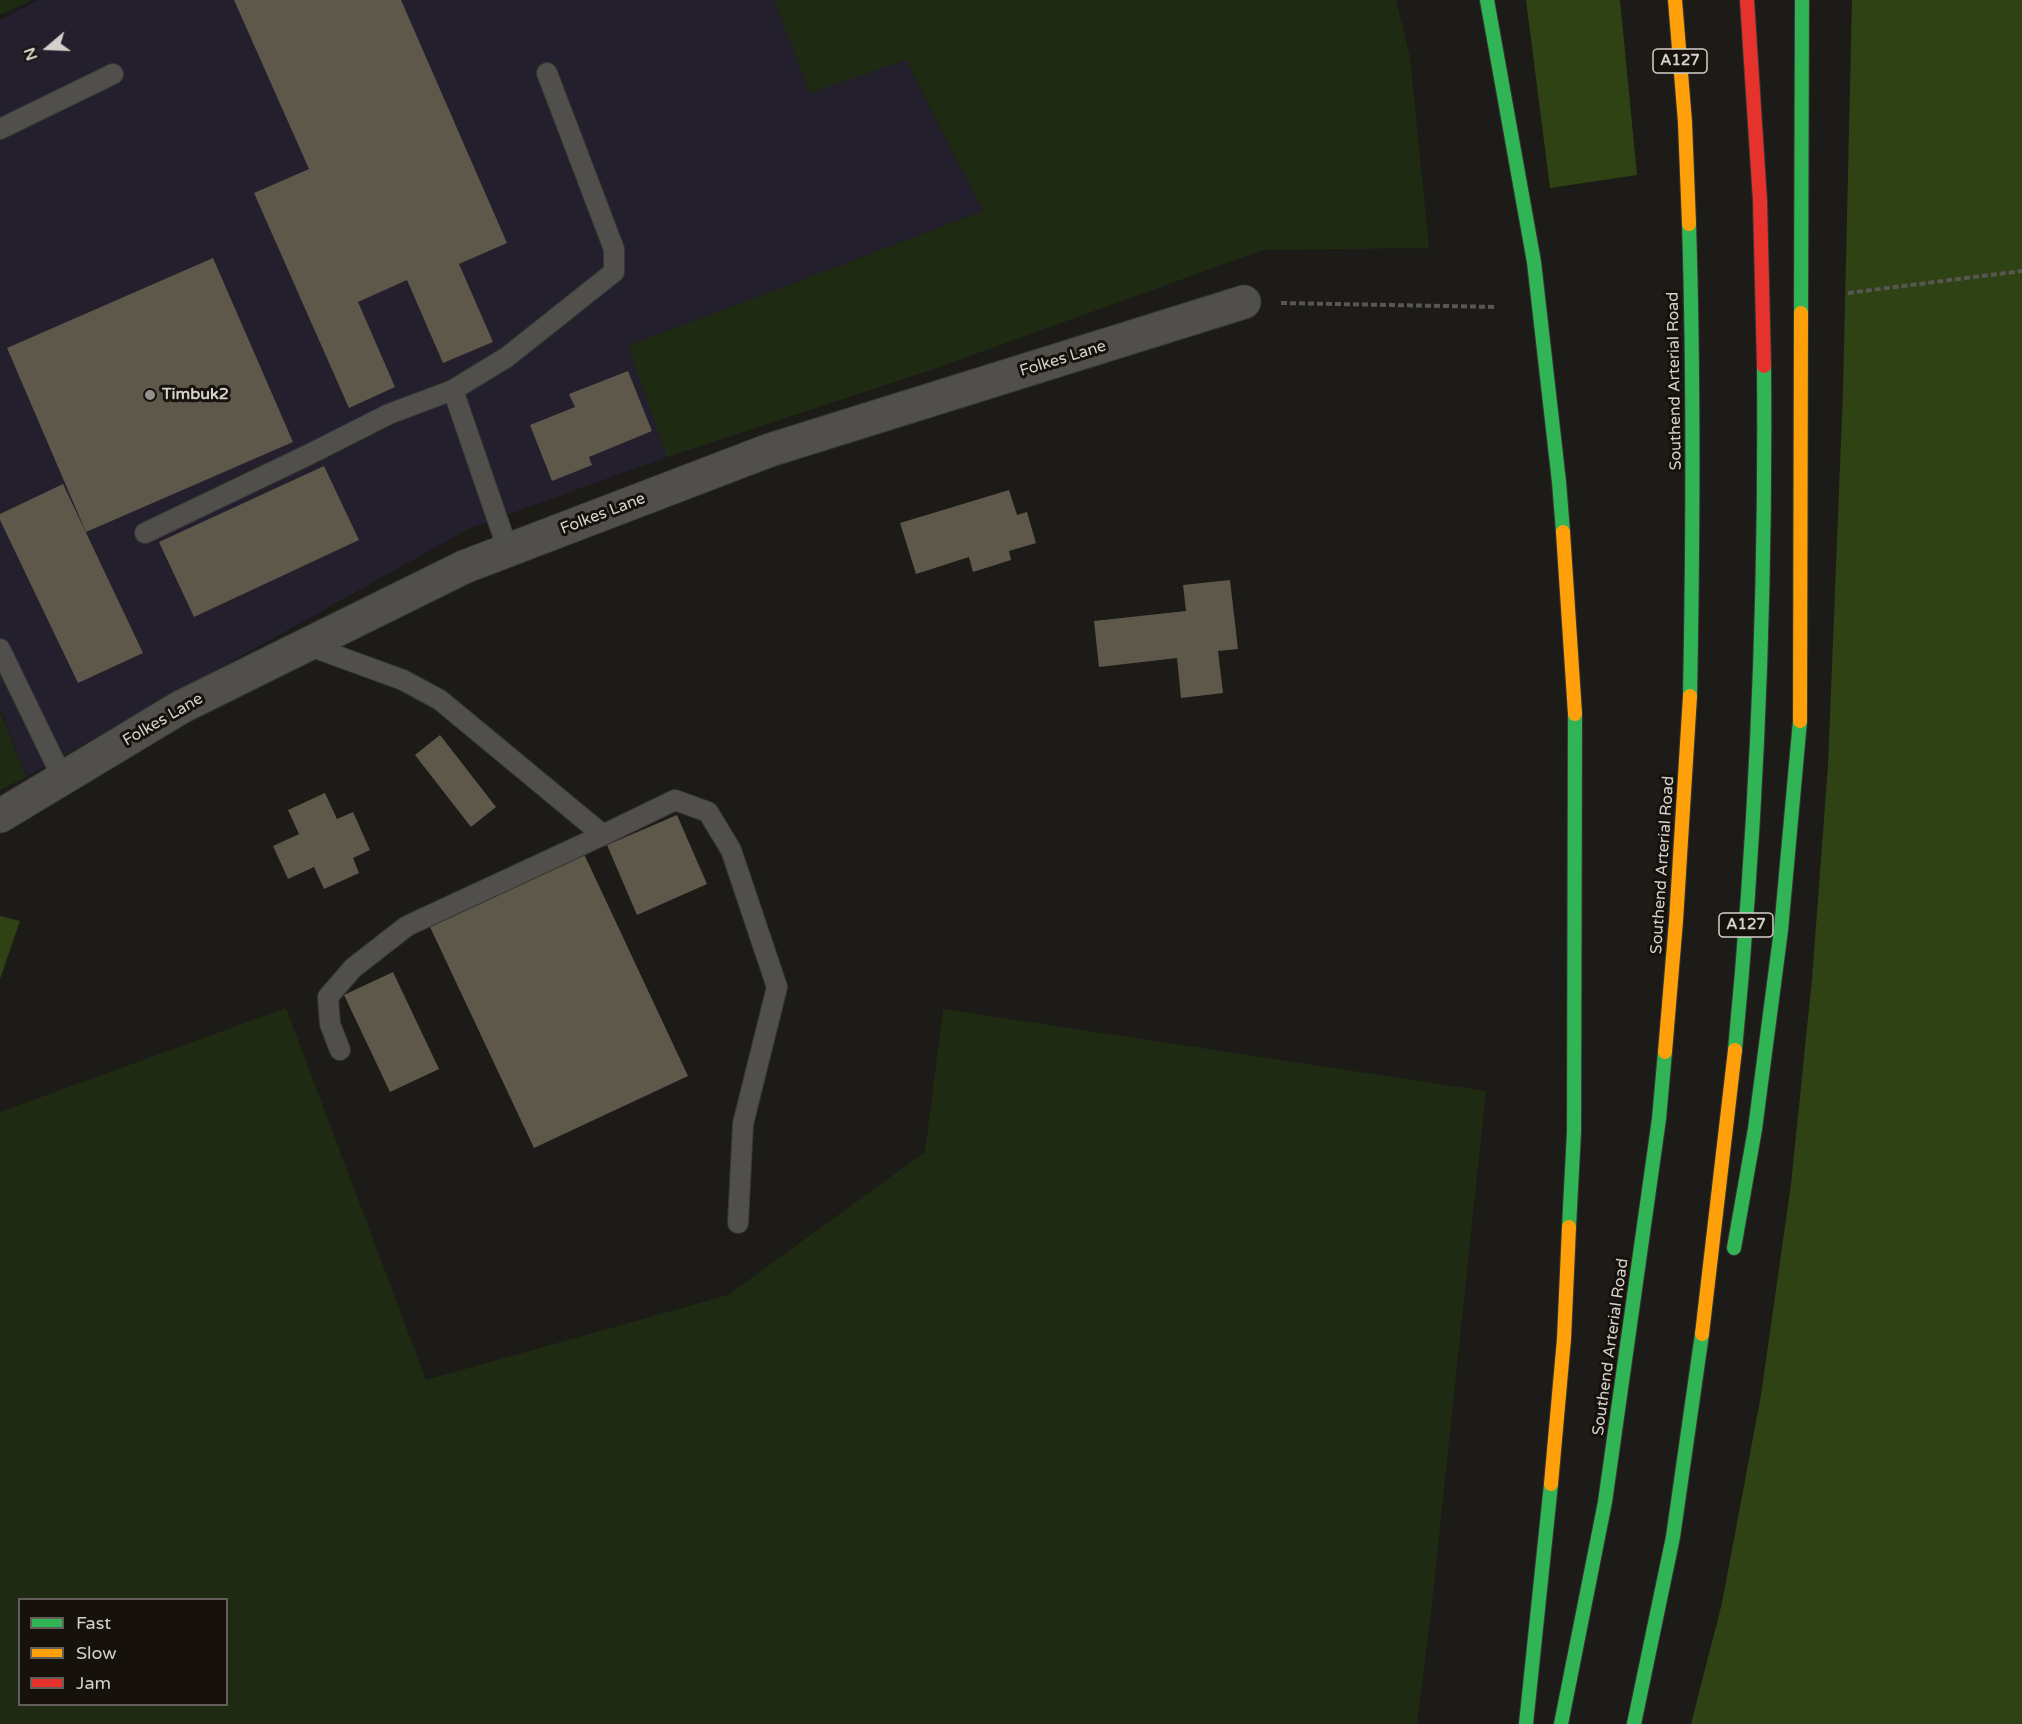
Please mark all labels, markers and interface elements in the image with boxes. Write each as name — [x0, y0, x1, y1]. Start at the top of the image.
north arrow — [18, 18, 78, 78]
text: N — [19, 45, 43, 63]
road number: A127 — [1653, 49, 1707, 73]
street label: Southend Arterial Road — [1664, 291, 1686, 471]
street label: Folkes Lane — [1018, 337, 1108, 381]
place label: Timbuk2 — [162, 385, 229, 405]
marker: Timbuk2 — [143, 388, 157, 402]
street label: Folkes Lane — [558, 489, 648, 539]
street label: Folkes Lane — [120, 689, 206, 751]
street label: Southend Arterial Road — [1647, 775, 1679, 955]
road number: A127 — [1719, 913, 1773, 937]
street label: Southend Arterial Road — [1589, 1257, 1633, 1437]
legend — [18, 1598, 228, 1706]
text: Fast — [76, 1612, 111, 1634]
text: Slow — [76, 1642, 117, 1664]
text: Jam — [76, 1672, 111, 1694]

